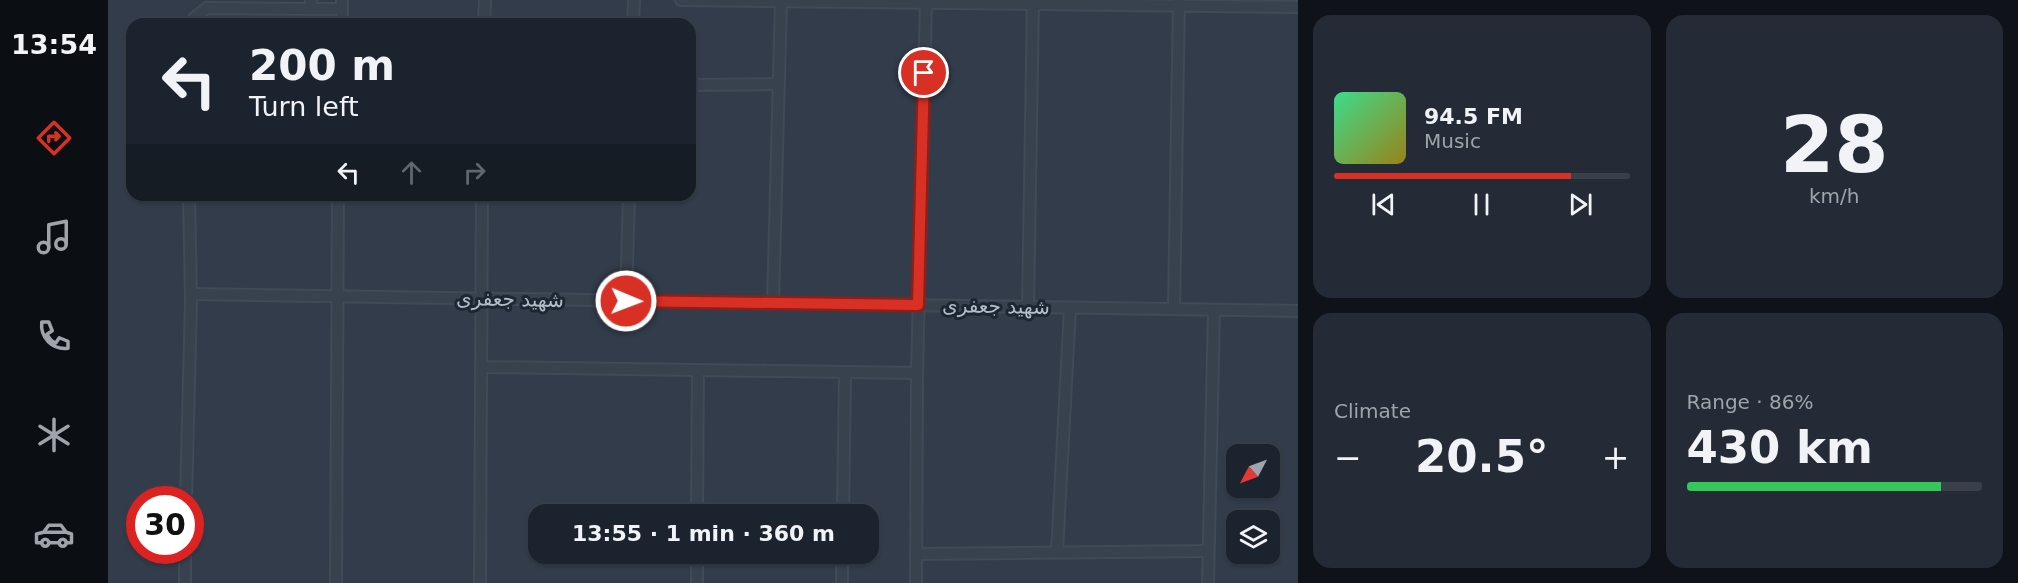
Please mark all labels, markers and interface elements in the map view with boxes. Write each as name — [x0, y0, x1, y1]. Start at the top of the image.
text: 13:54 — [11, 29, 97, 60]
text: 200 m — [249, 41, 395, 90]
icon: left — [150, 42, 228, 120]
pin — [898, 47, 949, 98]
icon: arrive — [907, 56, 940, 89]
text: Turn left — [249, 91, 359, 122]
text: 28 — [1780, 100, 1889, 190]
text: 94.5 FM — [1424, 104, 1523, 129]
icon: directions — [33, 117, 75, 159]
text: Music — [1424, 129, 1481, 153]
icon: left — [332, 156, 365, 189]
icon: ahead — [395, 156, 428, 189]
icon: right — [458, 156, 491, 189]
text: km/h — [1809, 184, 1859, 208]
icon: previous — [1367, 188, 1400, 221]
icon: pause — [1465, 188, 1498, 221]
icon: next — [1564, 188, 1597, 221]
icon: music — [33, 216, 75, 258]
position arrow — [594, 269, 658, 333]
street label: شهید جعفری — [456, 286, 564, 312]
street label: شهید جعفری — [942, 293, 1050, 319]
icon: phone — [33, 315, 75, 357]
text: Range · 86% — [1687, 390, 1813, 414]
text: Climate — [1334, 399, 1411, 423]
icon: climate — [33, 414, 75, 456]
text: 430 km — [1687, 421, 1873, 474]
text: 20.5° — [1415, 430, 1549, 483]
text: − — [1334, 438, 1362, 477]
text: + — [1602, 438, 1630, 477]
north arrow — [1226, 444, 1280, 498]
map controls — [1226, 444, 1280, 564]
speed limit sign: 30 — [126, 486, 204, 564]
button: layers — [1226, 510, 1280, 564]
icon: car — [33, 513, 75, 555]
text: 13:55 · 1 min · 360 m — [572, 521, 835, 546]

